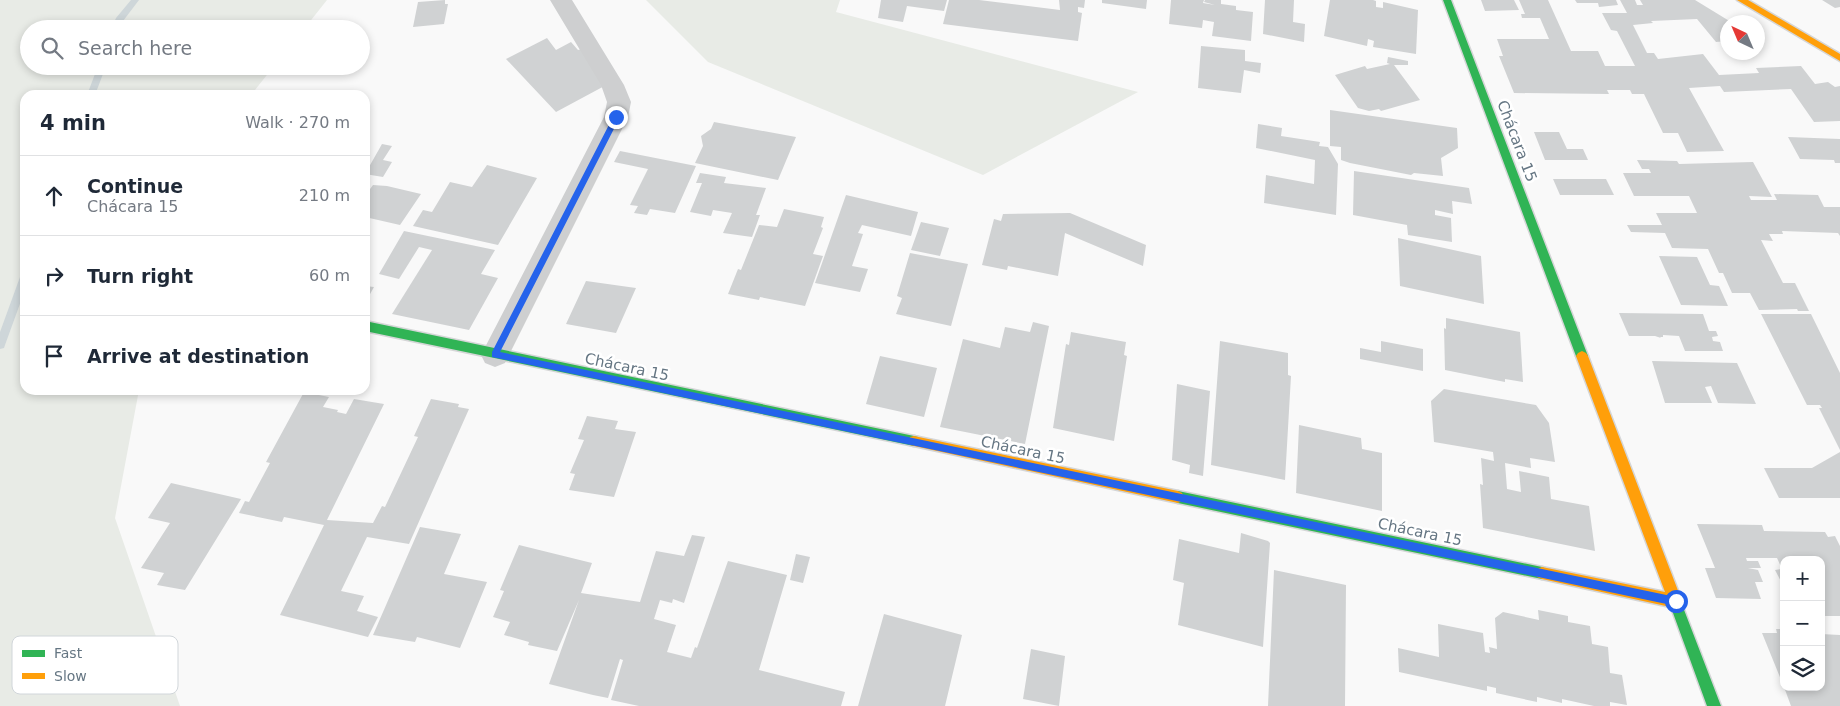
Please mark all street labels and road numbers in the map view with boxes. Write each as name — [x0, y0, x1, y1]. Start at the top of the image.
street label: Chácara 15 — [1493, 98, 1541, 184]
street label: Chácara 15 — [583, 349, 671, 385]
street label: Chácara 15 — [979, 432, 1067, 468]
street label: Chácara 15 — [1376, 514, 1464, 550]

